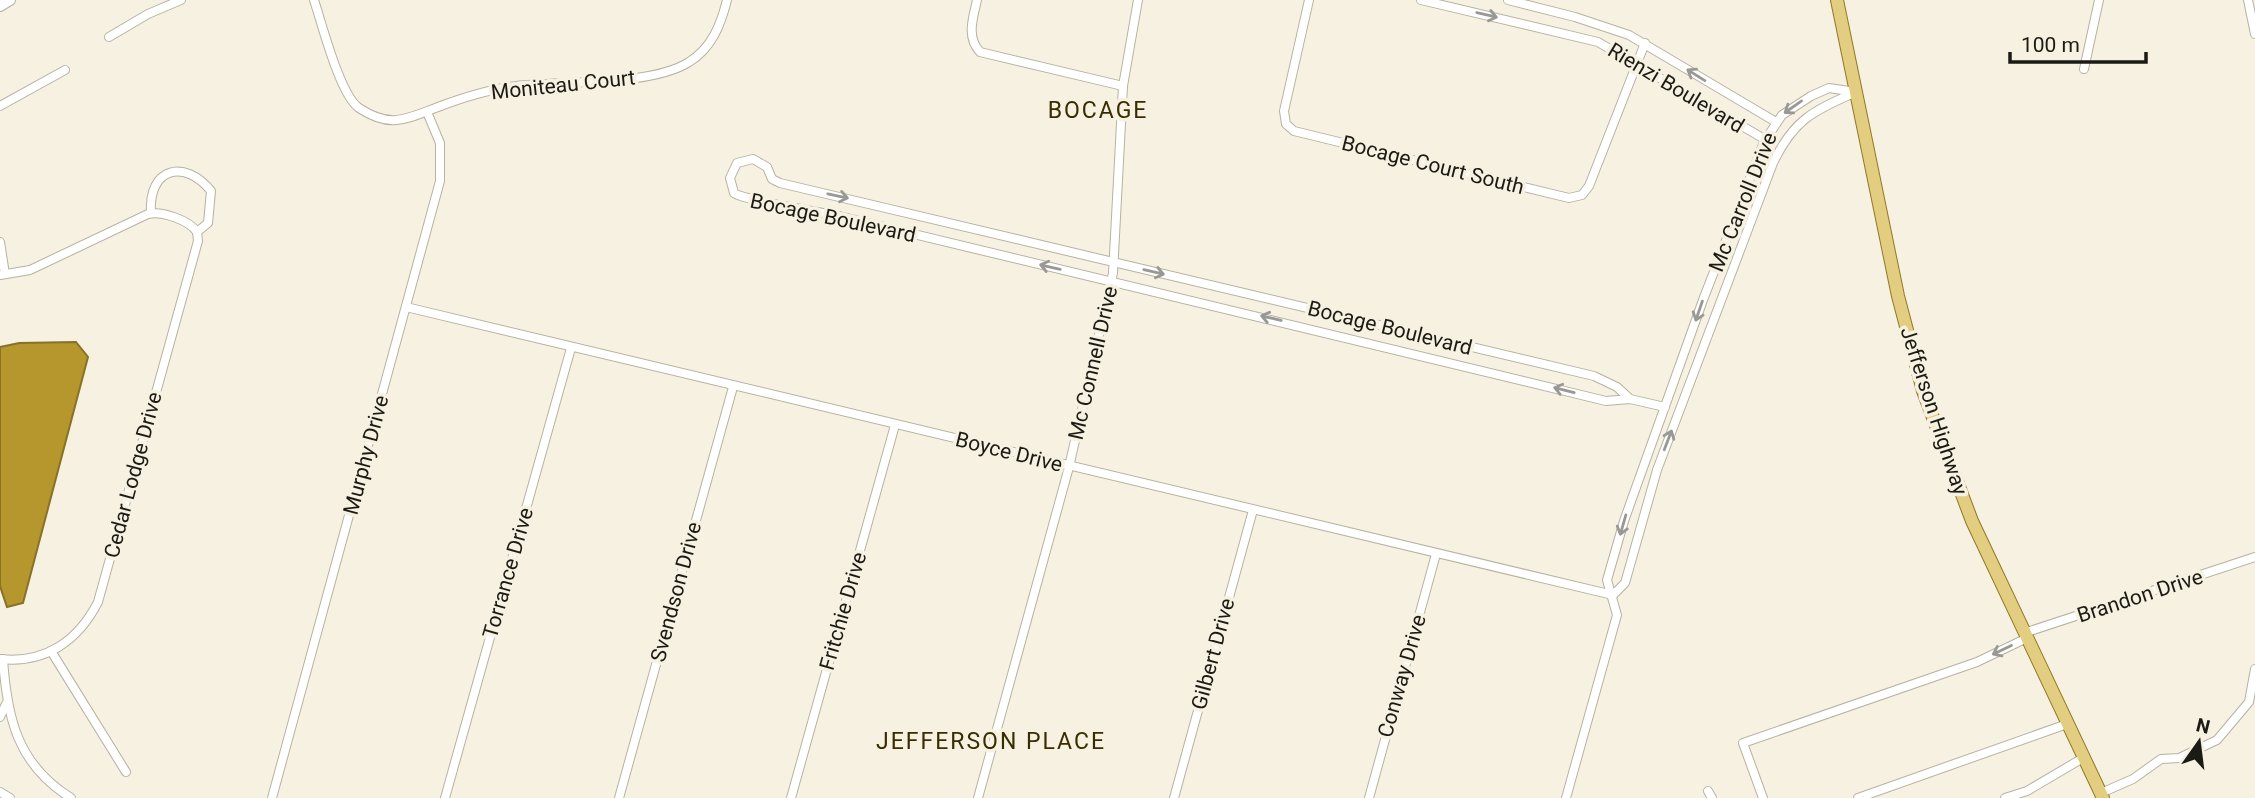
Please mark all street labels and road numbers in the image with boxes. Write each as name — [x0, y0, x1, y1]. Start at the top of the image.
street label: Rienzi Boulevard — [1604, 38, 1748, 138]
street label: Moniteau Court — [490, 65, 636, 105]
street label: Mc Carroll Drive — [1704, 129, 1782, 275]
street label: Bocage Court South — [1339, 131, 1527, 199]
street label: Bocage Boulevard — [748, 189, 918, 247]
street label: Mc Connell Drive — [1064, 284, 1122, 442]
street label: Bocage Boulevard — [1305, 296, 1475, 360]
street label: Jefferson Highway — [1895, 324, 1973, 498]
street label: Cedar Lodge Drive — [99, 389, 167, 561]
street label: Murphy Drive — [339, 393, 393, 517]
street label: Boyce Drive — [953, 427, 1065, 477]
street label: Torrance Drive — [478, 505, 538, 641]
street label: Svendson Drive — [646, 519, 706, 665]
street label: Fritchie Drive — [815, 549, 871, 673]
street label: Brandon Drive — [2074, 564, 2206, 628]
street label: Gilbert Drive — [1187, 596, 1239, 712]
street label: Conway Drive — [1373, 612, 1431, 740]

